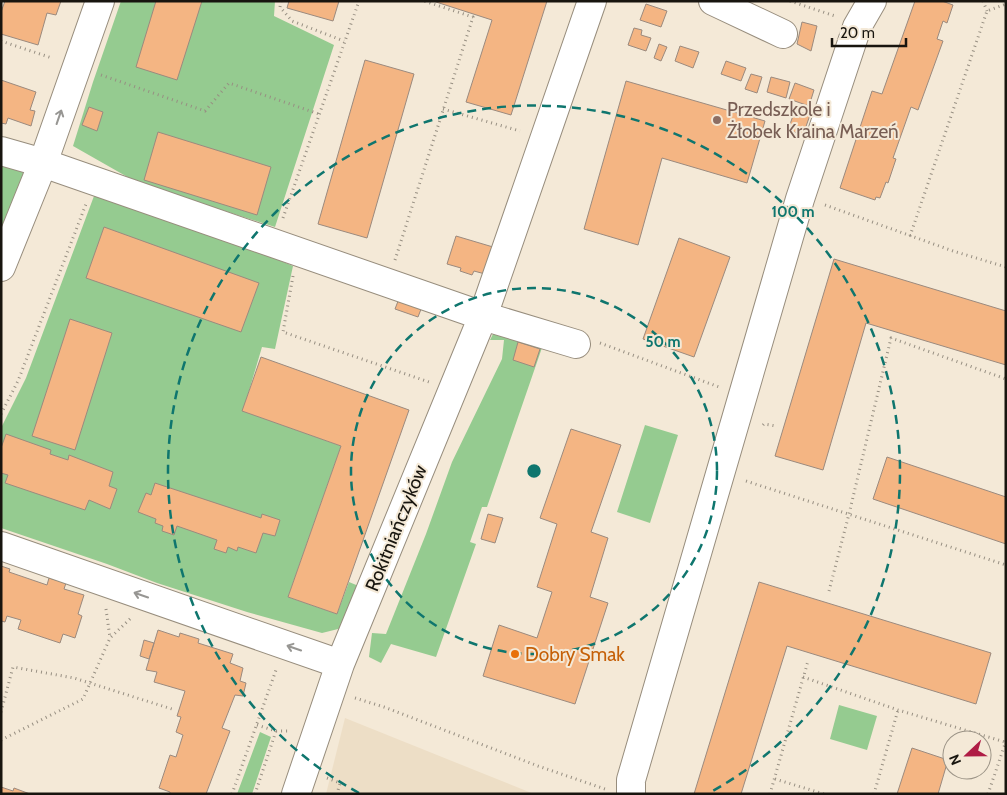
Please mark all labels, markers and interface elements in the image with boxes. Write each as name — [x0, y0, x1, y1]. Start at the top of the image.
scale bar — [832, 15, 906, 47]
text: 20 m — [840, 24, 875, 42]
place label: Przedszkole i Żłobek Kraina Marzeń — [727, 98, 899, 143]
one-way arrow — [55, 110, 64, 125]
marker: Przedszkole i Żłobek Kraina Marzeń — [711, 114, 723, 126]
text: 100 m — [771, 203, 815, 221]
text: 50 m — [645, 333, 681, 351]
street label: Rokitniańczyków — [360, 461, 432, 595]
centre of rings — [525, 462, 543, 480]
one-way arrow — [133, 589, 149, 599]
one-way arrow — [287, 643, 302, 652]
place label: Dobry Smak — [525, 643, 625, 666]
marker: Dobry Smak — [509, 648, 521, 660]
north arrow — [942, 730, 992, 780]
text: N — [945, 752, 965, 768]

